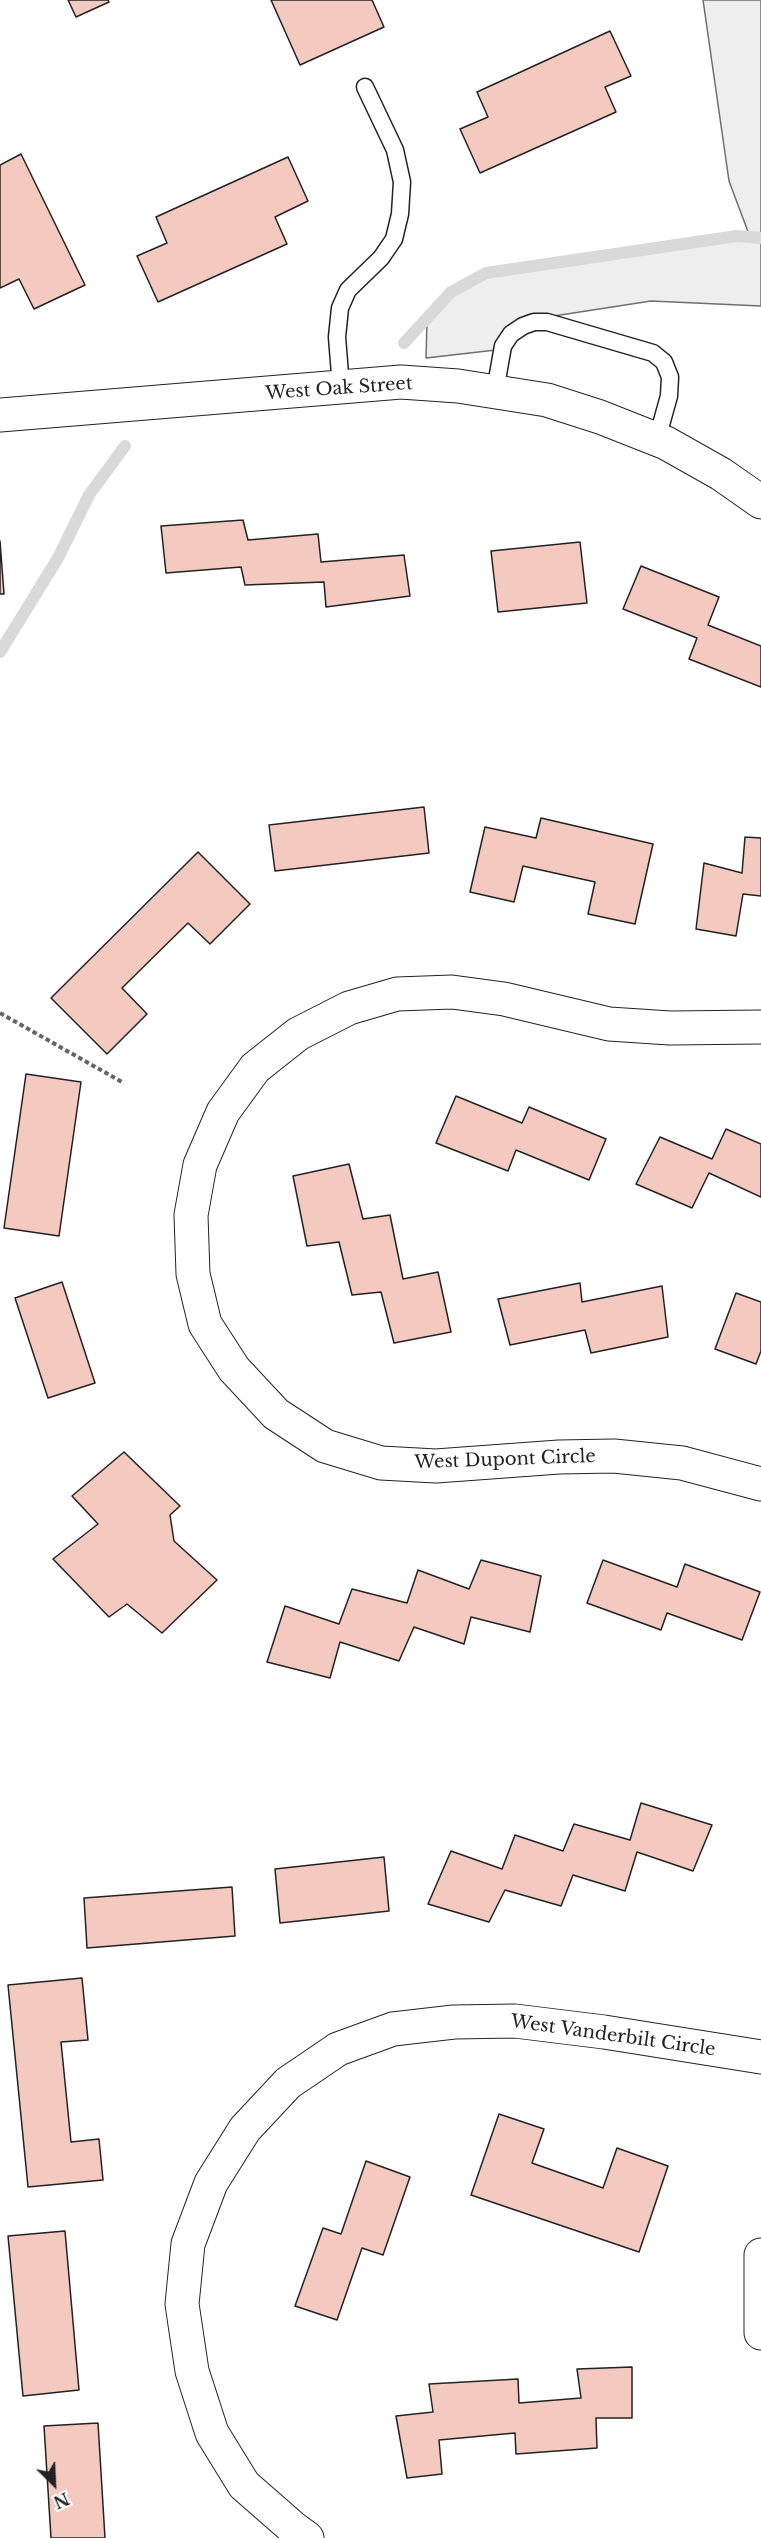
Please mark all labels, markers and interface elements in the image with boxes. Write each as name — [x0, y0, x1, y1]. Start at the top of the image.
street label: West Oak Street — [265, 373, 413, 405]
street label: West Dupont Circle — [414, 1446, 596, 1474]
street label: West Vanderbilt Circle — [509, 2011, 717, 2061]
north arrow — [24, 2454, 84, 2514]
text: N — [50, 2488, 72, 2513]

